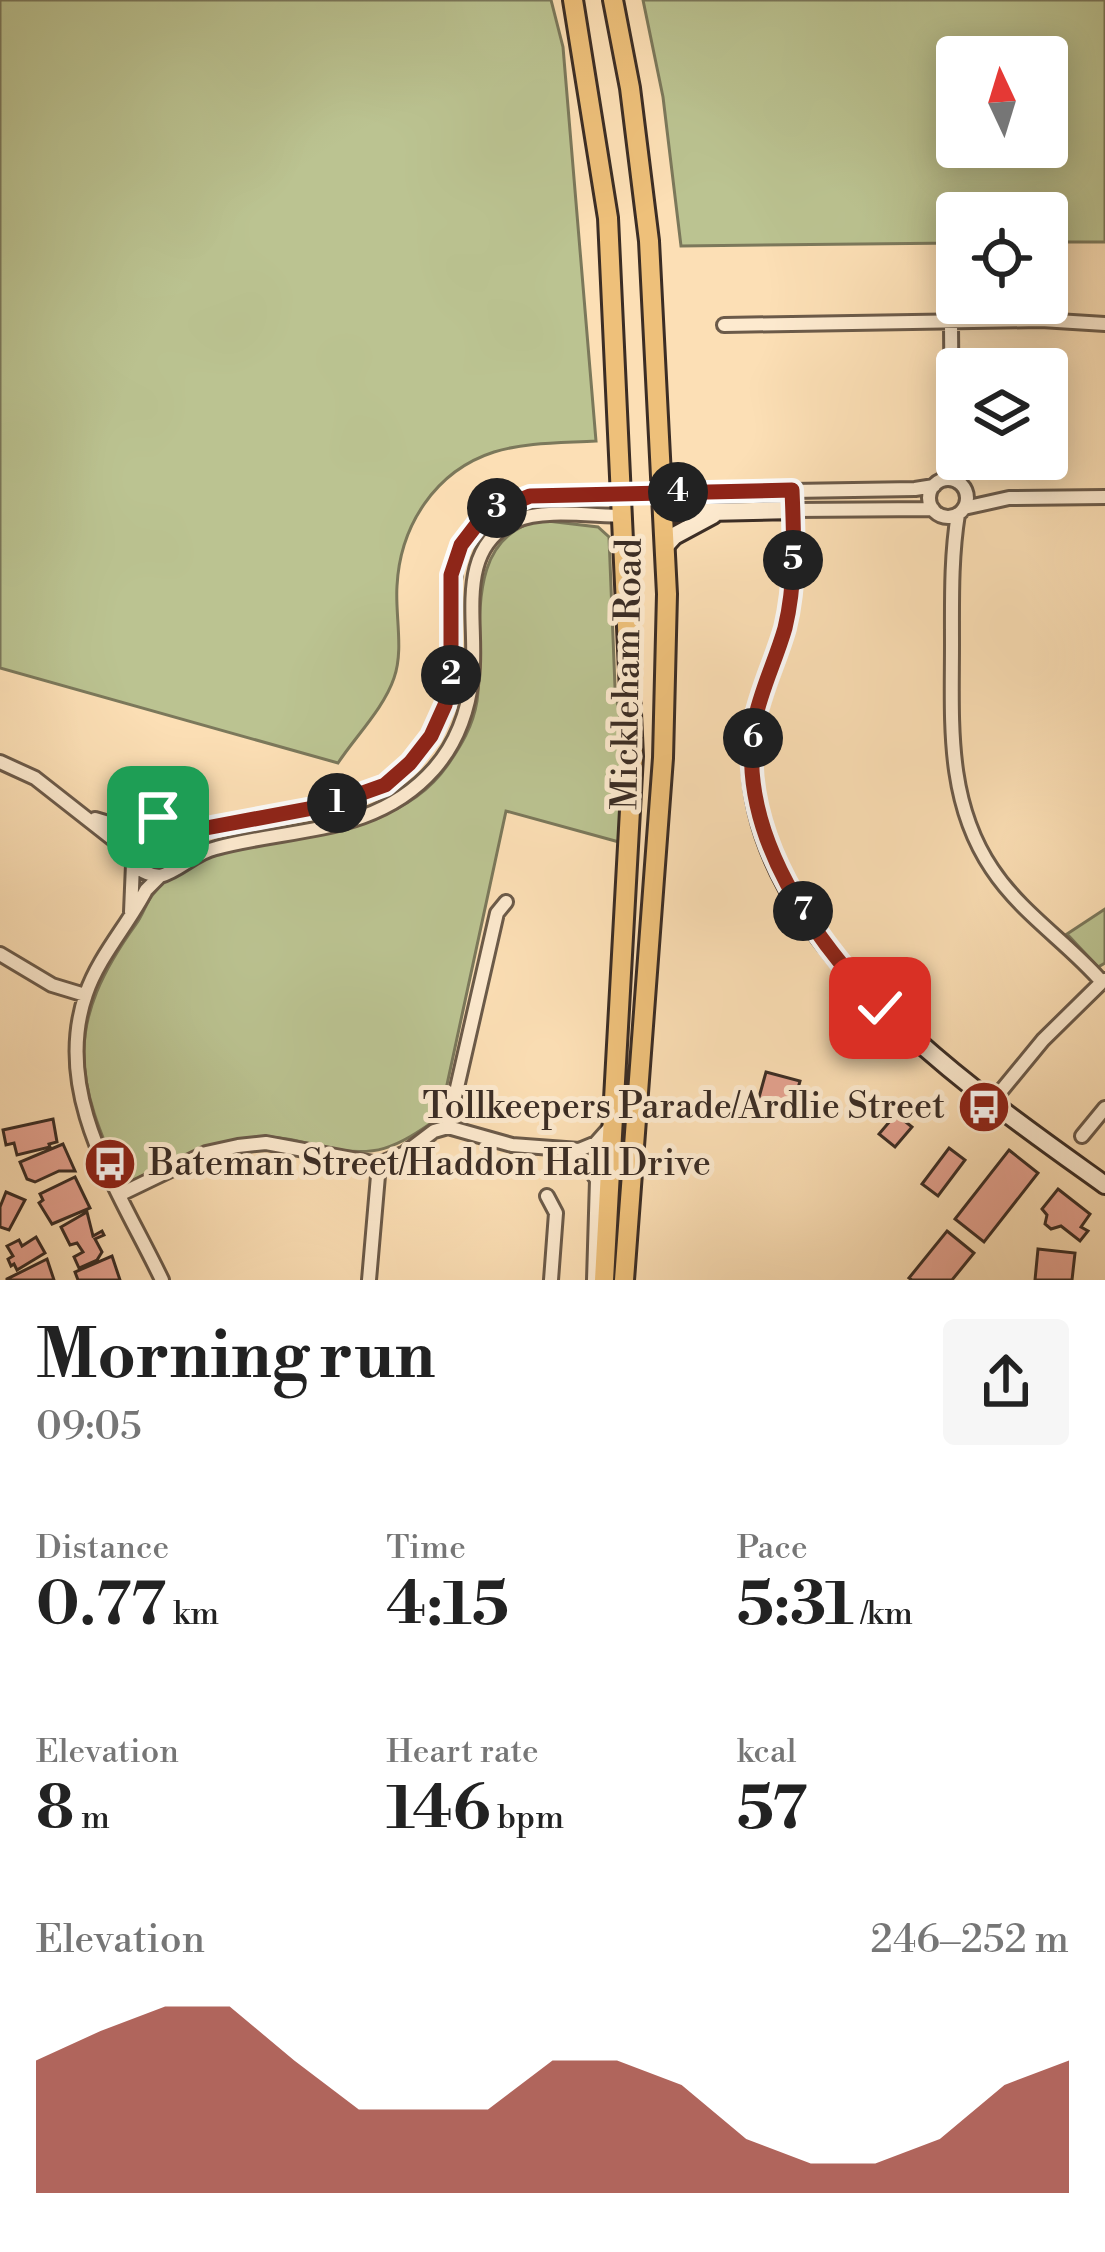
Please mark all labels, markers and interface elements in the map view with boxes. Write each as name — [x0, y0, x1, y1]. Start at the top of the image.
north arrow — [936, 36, 1068, 168]
map controls — [936, 36, 1068, 480]
button: locate — [936, 192, 1068, 324]
button: layers — [936, 348, 1068, 480]
pin: 4 — [648, 462, 708, 522]
text: 4 — [667, 471, 689, 512]
pin: 3 — [467, 478, 527, 538]
text: 3 — [487, 487, 507, 528]
pin: 5 — [763, 530, 823, 590]
street label: Mickleham Road — [603, 537, 653, 810]
text: 5 — [783, 539, 803, 580]
pin: 2 — [421, 645, 481, 705]
text: 2 — [441, 654, 461, 695]
pin: 6 — [723, 708, 783, 768]
text: 6 — [743, 717, 763, 758]
pin — [107, 766, 209, 868]
pin: 1 — [307, 773, 367, 833]
text: 1 — [329, 782, 345, 823]
icon: arrive — [125, 784, 191, 850]
pin: 7 — [773, 881, 833, 941]
text: 7 — [793, 890, 813, 931]
pin — [829, 957, 931, 1059]
icon: check — [847, 975, 913, 1041]
bus stop icon: Tollkeepers Parade/Ardlie Street — [956, 1079, 1012, 1135]
place label: Tollkeepers Parade/Ardlie Street — [422, 1085, 945, 1130]
bus stop icon: Bateman Street/Haddon Hall Drive — [82, 1136, 138, 1192]
place label: Bateman Street/Haddon Hall Drive — [148, 1142, 711, 1187]
text: Morning run — [36, 1316, 435, 1399]
button: share — [943, 1319, 1069, 1445]
text: 09:05 — [36, 1403, 142, 1452]
text: Distance — [36, 1528, 169, 1569]
text: Time — [386, 1528, 466, 1569]
text: Pace — [737, 1528, 808, 1569]
text: 0.77 — [36, 1569, 166, 1644]
text: 4:15 — [386, 1569, 509, 1644]
text: 5:31 — [737, 1569, 854, 1644]
text: km — [166, 1594, 219, 1635]
text: /km — [854, 1594, 913, 1635]
text: Elevation — [36, 1732, 179, 1773]
text: Heart rate — [386, 1732, 539, 1773]
text: kcal — [737, 1732, 797, 1773]
text: 8 — [36, 1773, 74, 1848]
text: 146 — [386, 1773, 491, 1848]
text: 57 — [737, 1773, 807, 1848]
text: m — [74, 1798, 110, 1839]
text: bpm — [491, 1798, 564, 1839]
text: Elevation — [36, 1916, 205, 1965]
text: 246–252 m — [870, 1916, 1069, 1965]

